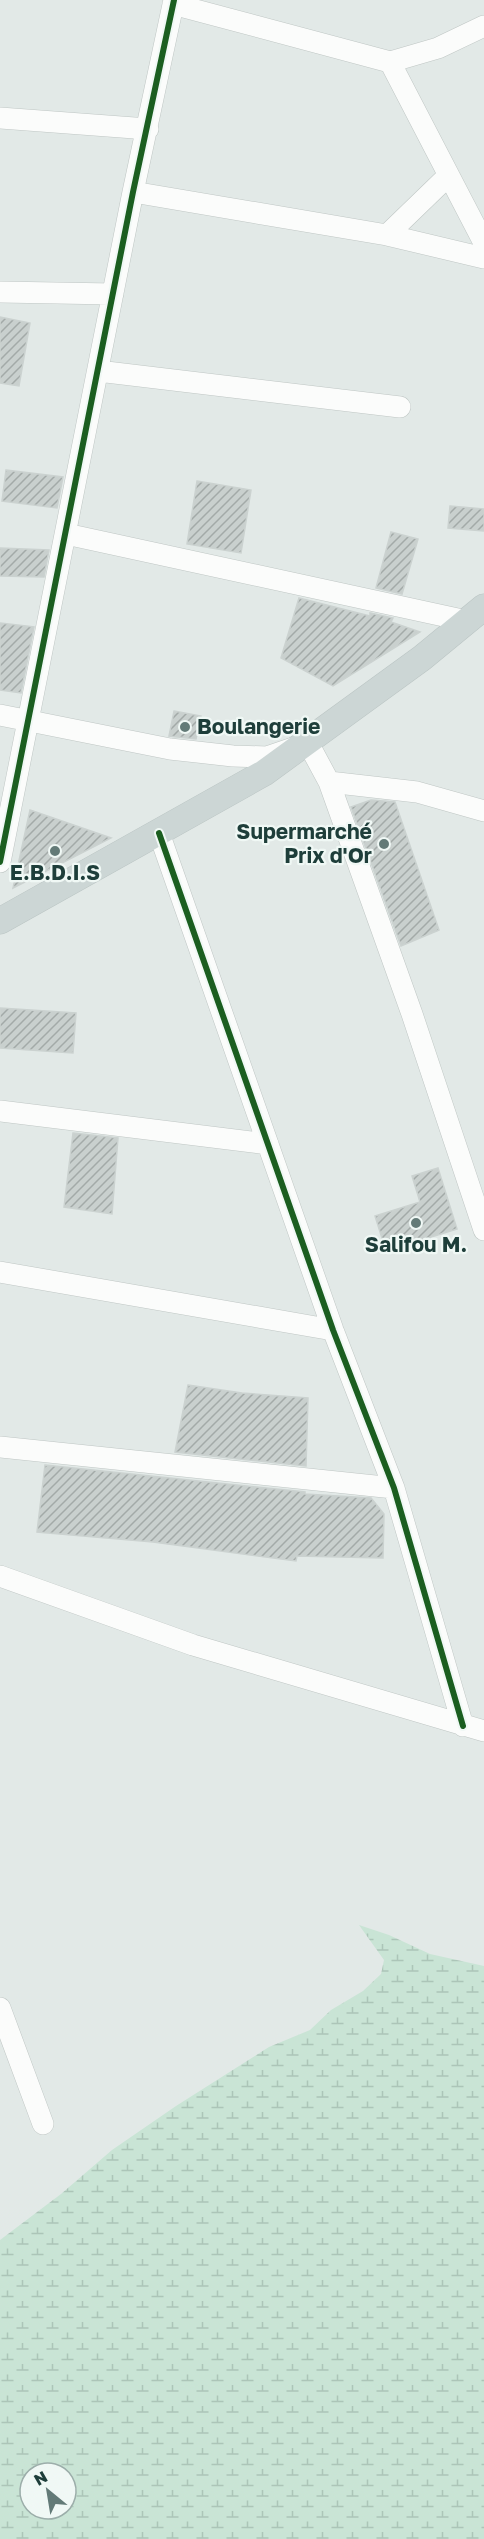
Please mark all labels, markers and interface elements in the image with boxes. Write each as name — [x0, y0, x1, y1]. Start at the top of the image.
place label: Boulangerie — [197, 713, 320, 739]
marker: Boulangerie — [178, 720, 192, 734]
place label: Supermarché Prix d'Or — [236, 818, 372, 868]
marker: Supermarché Prix d'Or — [377, 837, 391, 851]
marker: E.B.D.I.S — [48, 844, 62, 858]
place label: E.B.D.I.S — [10, 859, 100, 885]
marker: Salifou M. — [409, 1216, 423, 1230]
place label: Salifou M. — [365, 1231, 467, 1257]
north arrow — [18, 2461, 78, 2521]
text: N — [30, 2466, 51, 2490]

